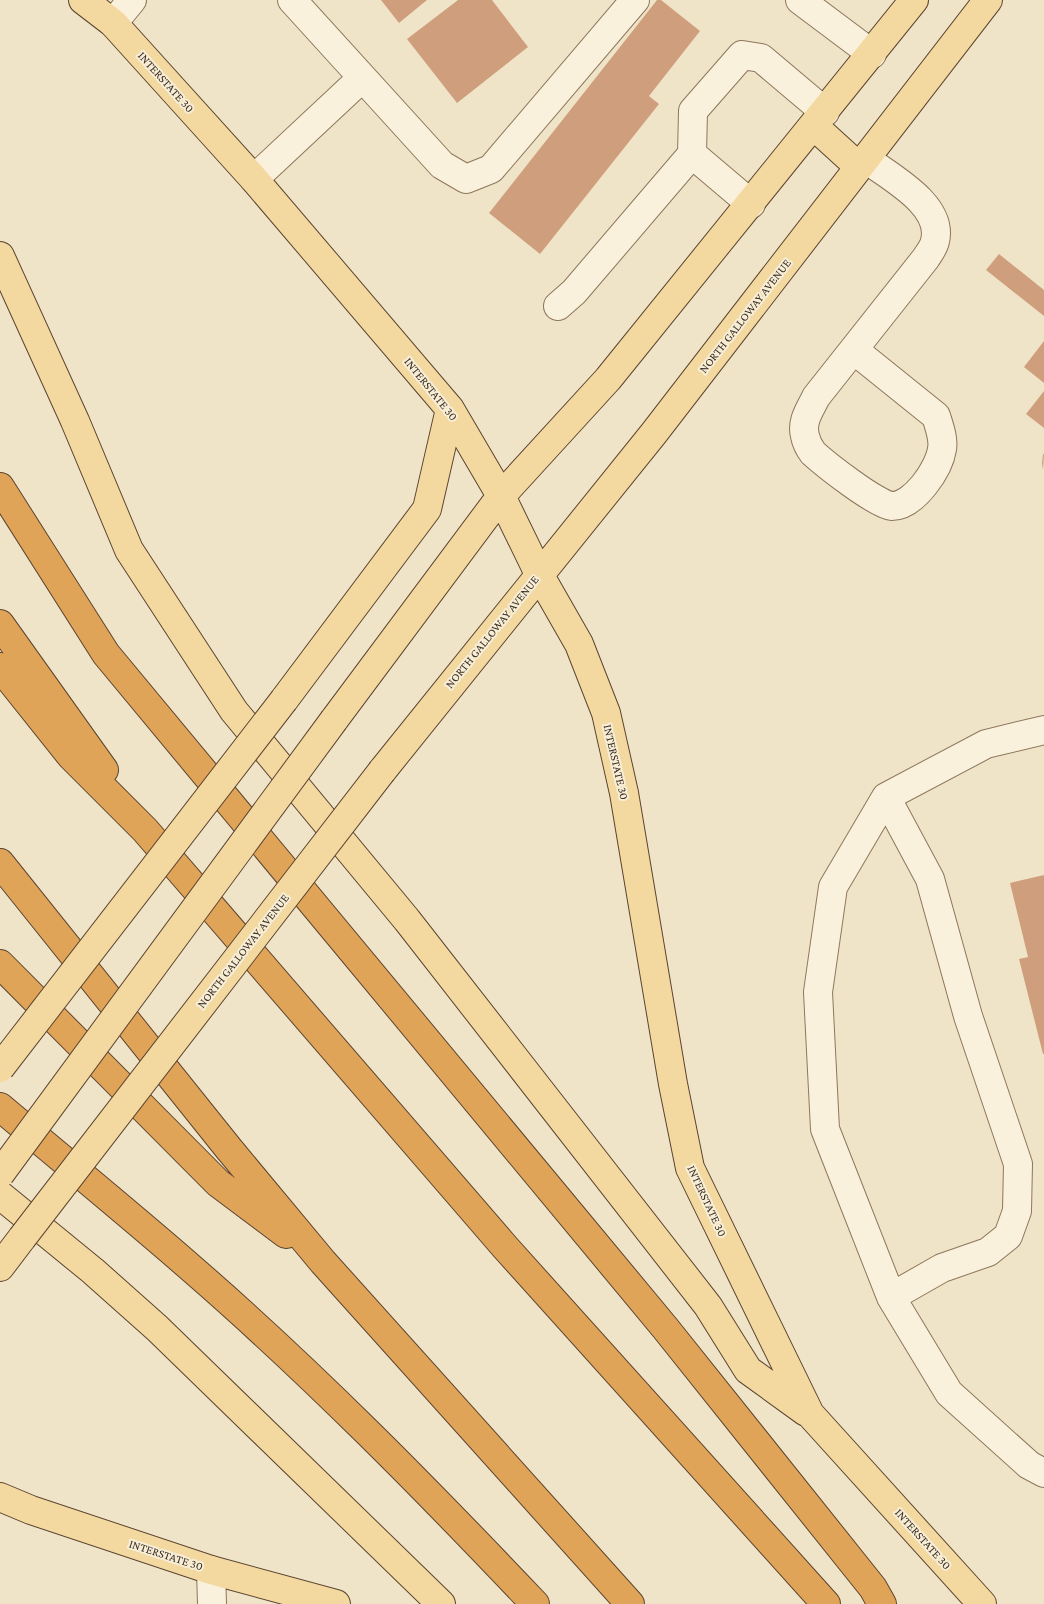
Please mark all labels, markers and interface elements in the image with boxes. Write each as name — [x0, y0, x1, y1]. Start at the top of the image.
street label: INTERSTATE 30 — [135, 49, 197, 115]
street label: NORTH GALLOWAY AVENUE — [696, 256, 794, 376]
street label: INTERSTATE 30 — [401, 355, 461, 423]
street label: NORTH GALLOWAY AVENUE — [442, 573, 542, 691]
street label: INTERSTATE 30 — [601, 723, 632, 801]
street label: NORTH GALLOWAY AVENUE — [194, 891, 292, 1011]
street label: INTERSTATE 30 — [684, 1163, 730, 1239]
street label: INTERSTATE 30 — [892, 1506, 954, 1572]
street label: INTERSTATE 30 — [127, 1536, 205, 1574]

